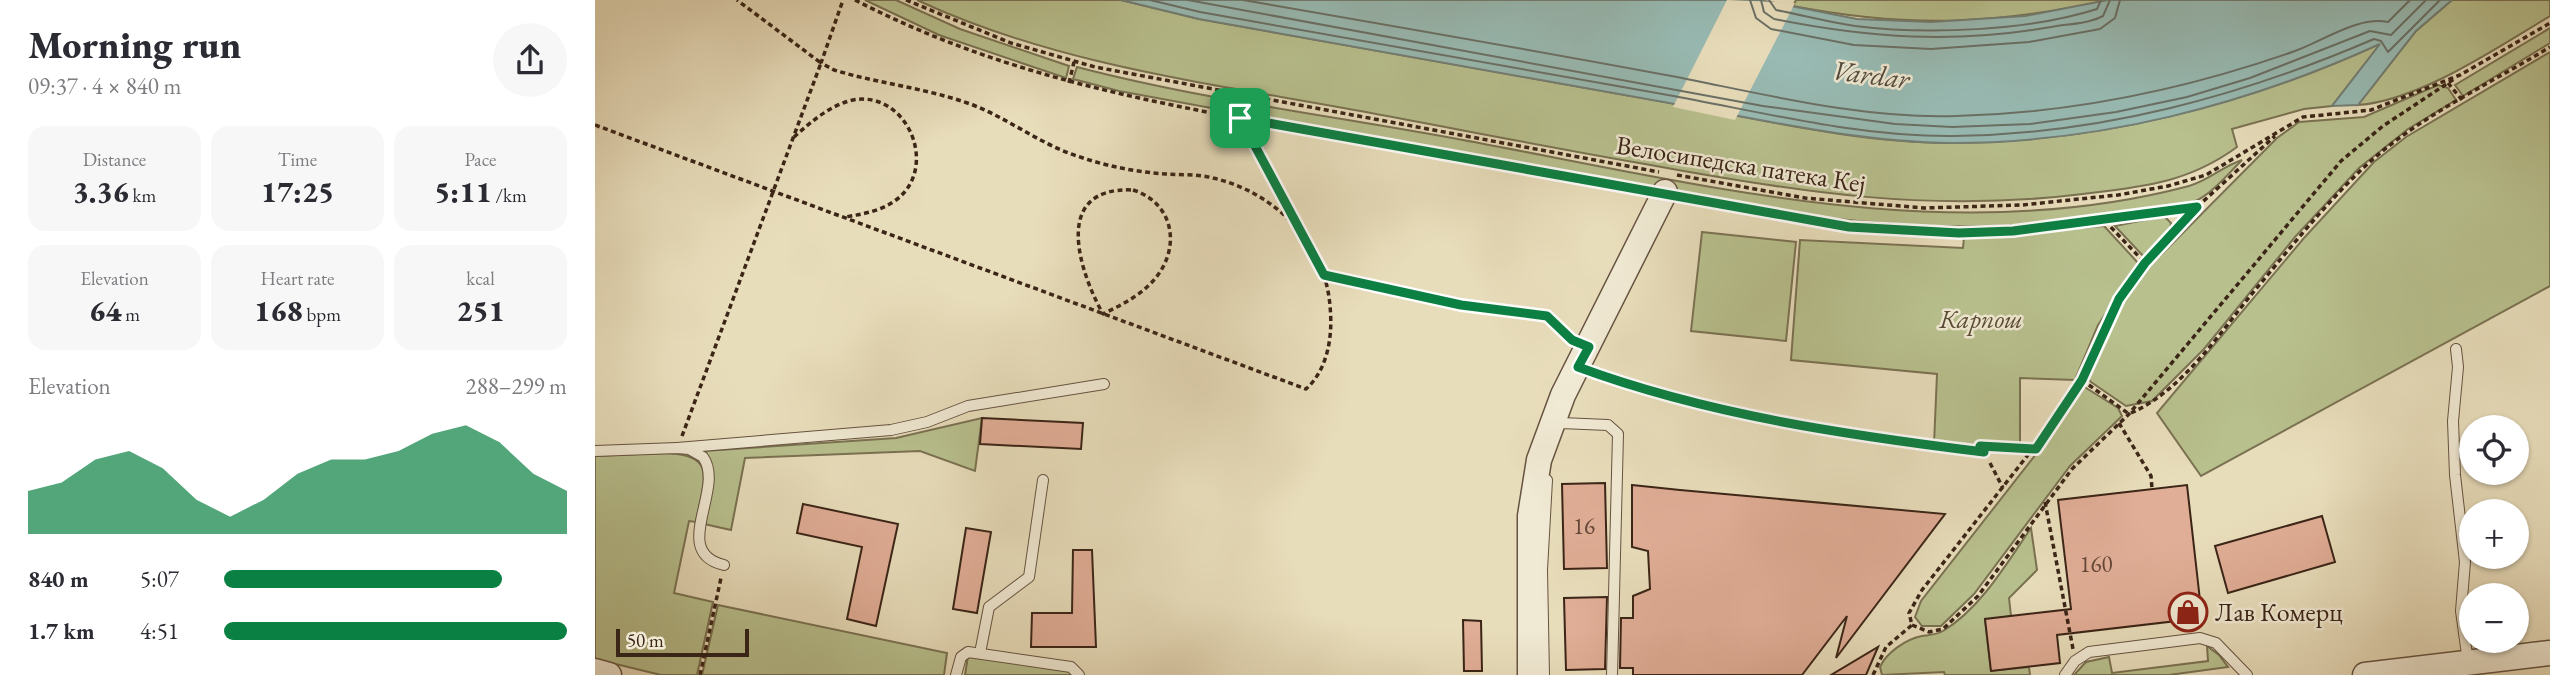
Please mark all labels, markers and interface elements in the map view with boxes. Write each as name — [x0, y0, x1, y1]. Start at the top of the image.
text: Morning run — [28, 20, 241, 69]
button: share — [493, 23, 567, 97]
water label: Vardar — [1830, 51, 1913, 97]
text: 09:37 · 4 × 840 m — [28, 71, 181, 101]
pin — [1210, 88, 1270, 148]
icon: arrive — [1221, 99, 1259, 137]
street label: Велосипедска патека Кеј — [1614, 127, 1868, 201]
text: Distance — [83, 147, 146, 172]
text: Time — [278, 147, 317, 172]
text: Pace — [465, 147, 496, 172]
text: 3.36 — [73, 172, 129, 211]
text: 17:25 — [261, 172, 334, 211]
text: 5:11 — [434, 172, 492, 211]
text: km — [129, 183, 156, 208]
text: /km — [492, 183, 527, 208]
text: Elevation — [80, 266, 149, 291]
text: Heart rate — [261, 266, 334, 291]
text: kcal — [466, 266, 495, 291]
text: 64 — [89, 291, 121, 330]
text: 168 — [254, 291, 303, 330]
text: 251 — [456, 291, 505, 330]
text: m — [121, 302, 140, 327]
text: bpm — [303, 302, 341, 327]
park label: Карпош — [1938, 302, 2023, 336]
text: Elevation — [28, 371, 111, 401]
text: 288–299 m — [466, 371, 567, 401]
map controls — [2459, 415, 2529, 653]
button: locate — [2459, 415, 2529, 485]
button: + — [2459, 499, 2529, 569]
house number: 16 — [1573, 511, 1595, 541]
house number: 160 — [2079, 549, 2113, 579]
text: 840 m — [28, 564, 89, 594]
text: 5:07 — [140, 564, 179, 594]
button: − — [2459, 583, 2529, 653]
shop icon: Лав Комерц — [2167, 591, 2209, 633]
place label: Лав Комерц — [2215, 595, 2343, 629]
text: 1.7 km — [28, 616, 95, 646]
text: 4:51 — [140, 616, 179, 646]
scale bar — [616, 626, 749, 658]
text: 50 m — [627, 628, 664, 653]

